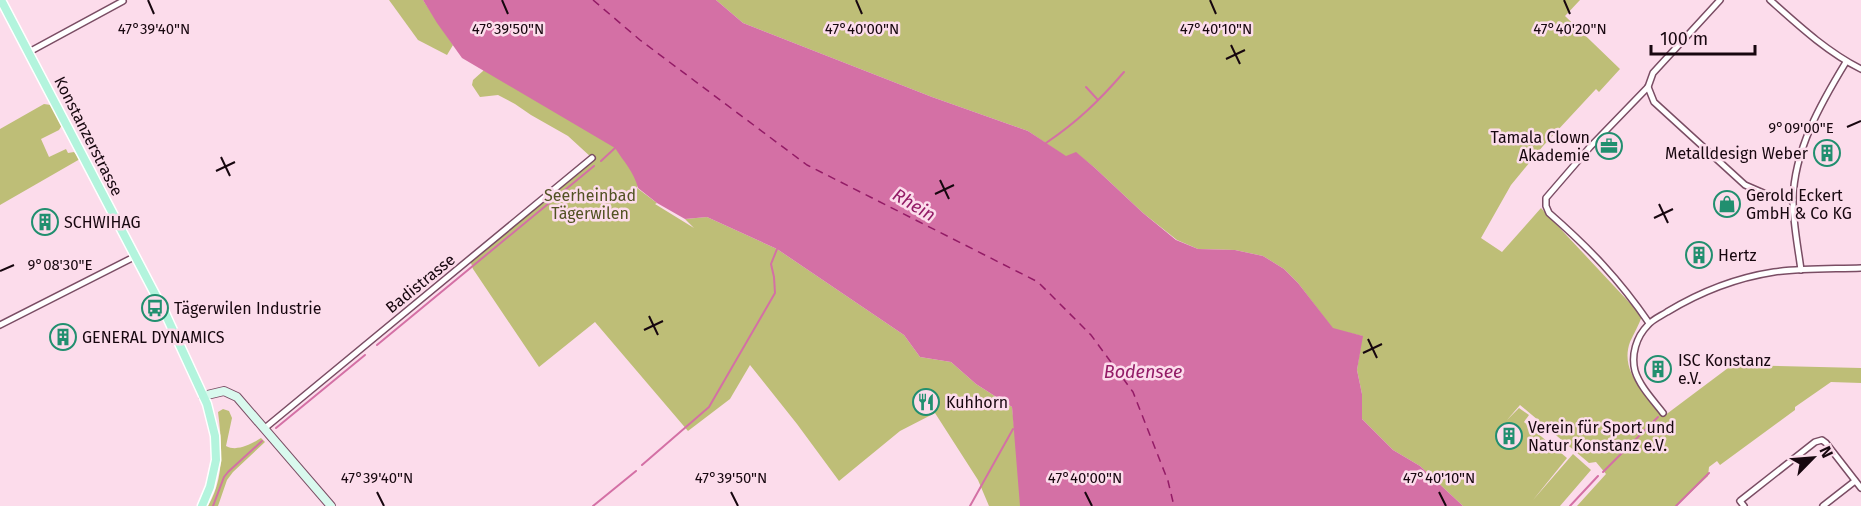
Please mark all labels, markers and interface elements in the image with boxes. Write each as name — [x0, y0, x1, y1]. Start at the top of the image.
scale bar — [1651, 18, 1754, 56]
text: 47°39'40"N — [118, 20, 190, 38]
text: 47°39'50"N — [472, 20, 544, 38]
text: 47°40'00"N — [825, 20, 899, 38]
text: 47°40'10"N — [1180, 20, 1252, 38]
text: 47°40'20"N — [1533, 20, 1607, 38]
text: 100 m — [1660, 28, 1708, 50]
street label: Konstanzerstrasse — [50, 73, 127, 199]
text: 9°09'00"E — [1768, 119, 1834, 137]
place label: Tamala Clown Akademie — [1490, 128, 1590, 165]
office icon: Tamala Clown Akademie — [1594, 131, 1624, 161]
building icon: Metalldesign Weber — [1812, 138, 1842, 168]
place label: Metalldesign Weber — [1665, 144, 1809, 163]
water label: Rhein — [889, 184, 939, 226]
park label: Seerheinbad Tägerwilen — [544, 186, 636, 223]
place label: Gerold Eckert GmbH & Co KG — [1746, 186, 1852, 223]
shop icon: Gerold Eckert GmbH & Co KG — [1712, 189, 1742, 219]
building icon: SCHWIHAG — [30, 207, 60, 237]
place label: SCHWIHAG — [64, 213, 140, 232]
building icon: Hertz — [1684, 240, 1714, 270]
place label: Hertz — [1718, 246, 1757, 265]
street label: Badistrasse — [382, 250, 459, 317]
text: 9°08'30"E — [27, 256, 93, 274]
bus stop icon: Tägerwilen Industrie — [140, 293, 170, 323]
place label: Tägerwilen Industrie — [174, 299, 322, 318]
building icon: GENERAL DYNAMICS — [48, 322, 78, 352]
place label: GENERAL DYNAMICS — [82, 328, 225, 347]
place label: ISC Konstanz e.V. — [1678, 351, 1771, 388]
building icon: ISC Konstanz e.V. — [1643, 354, 1673, 384]
water label: Bodensee — [1104, 361, 1182, 383]
restaurant icon: Kuhhorn — [911, 387, 941, 417]
place label: Kuhhorn — [946, 393, 1008, 412]
place label: Verein für Sport und Natur Konstanz e.V. — [1528, 418, 1675, 455]
building icon: Verein für Sport und Natur Konstanz e.V. — [1494, 421, 1524, 451]
north arrow — [1783, 428, 1843, 488]
text: N — [1815, 443, 1837, 461]
text: 47°39'40"N — [341, 469, 413, 487]
text: 47°39'50"N — [695, 469, 767, 487]
text: 47°40'00"N — [1048, 469, 1122, 487]
text: 47°40'10"N — [1403, 469, 1475, 487]

